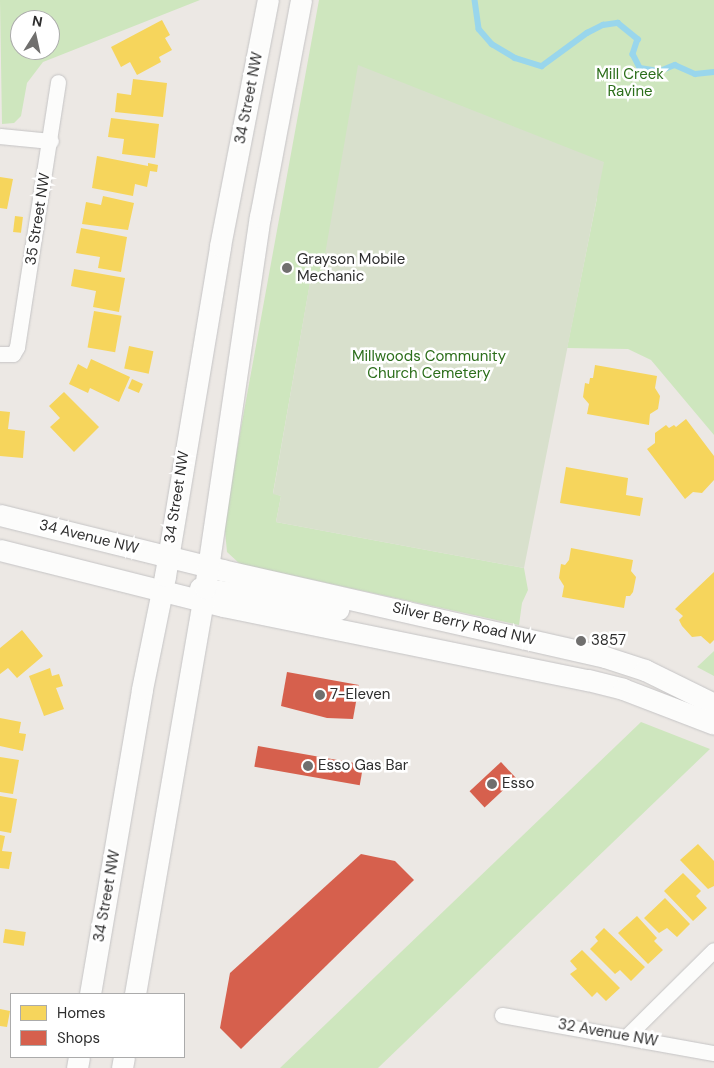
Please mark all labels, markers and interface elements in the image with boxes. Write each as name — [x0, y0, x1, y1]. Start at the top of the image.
north arrow — [10, 10, 60, 60]
text: N — [31, 11, 44, 31]
street label: 34 Street NW — [231, 50, 267, 146]
park label: Mill Creek Ravine — [596, 65, 664, 100]
street label: 35 Street NW — [22, 171, 54, 267]
place label: Grayson Mobile Mechanic — [297, 250, 405, 285]
marker: Grayson Mobile Mechanic — [281, 262, 293, 274]
park label: Millwoods Community Church Cemetery — [352, 347, 506, 382]
street label: 34 Street NW — [161, 449, 193, 545]
street label: 34 Avenue NW — [37, 516, 141, 558]
street label: Silver Berry Road NW — [391, 599, 537, 649]
place label: 3857 — [591, 632, 626, 650]
marker: 3857 — [575, 635, 587, 647]
place label: 7-Eleven — [330, 686, 390, 704]
marker: 7-Eleven — [314, 689, 326, 701]
place label: Esso Gas Bar — [318, 757, 408, 775]
marker: Esso Gas Bar — [302, 760, 314, 772]
place label: Esso — [502, 775, 534, 793]
marker: Esso — [486, 778, 498, 790]
street label: 34 Street NW — [90, 848, 124, 944]
legend — [10, 993, 185, 1058]
text: Homes — [57, 1003, 106, 1023]
street label: 32 Avenue NW — [557, 1015, 659, 1051]
text: Shops — [57, 1028, 100, 1048]

